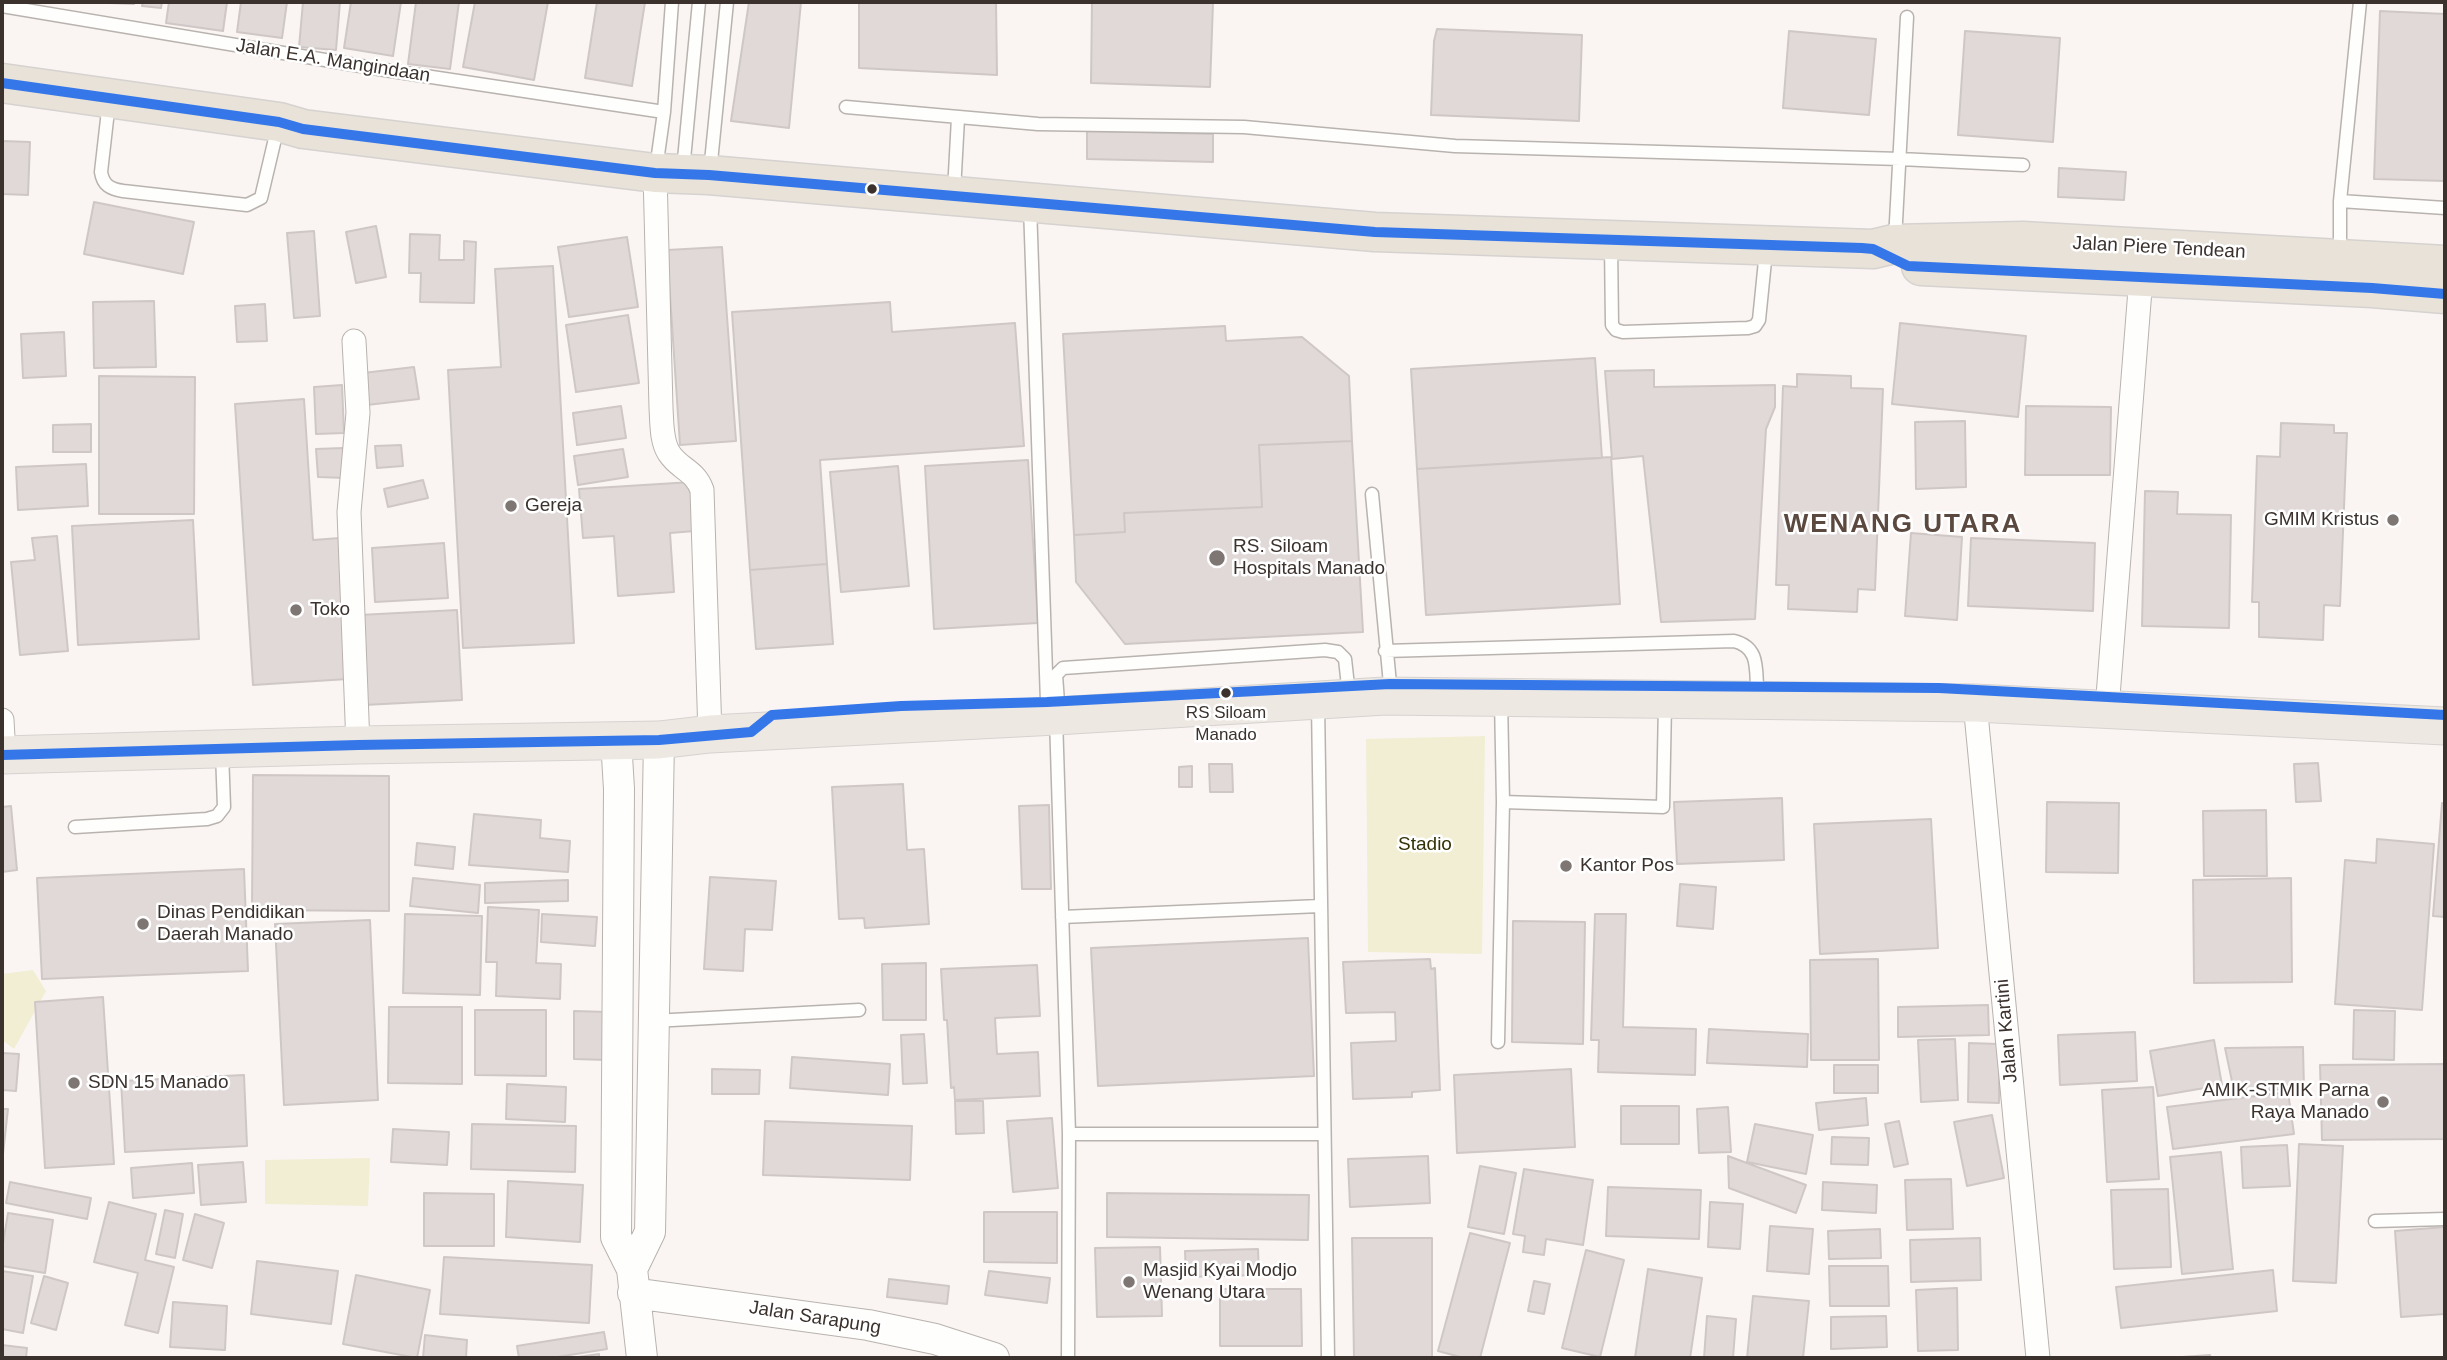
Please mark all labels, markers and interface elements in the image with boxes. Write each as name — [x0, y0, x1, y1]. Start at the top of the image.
street label: Jalan E.A. Mangindaan — [234, 34, 432, 88]
unlabelled marker — [865, 182, 879, 196]
street label: Jalan Piere Tendean — [2072, 232, 2246, 264]
place label: Gereja — [525, 495, 582, 517]
marker: Gereja — [503, 498, 519, 514]
district label: WENANG UTARA — [1785, 509, 2021, 541]
place label: GMIM Kristus — [2264, 509, 2379, 531]
marker: GMIM Kristus — [2385, 512, 2401, 528]
place label: RS. Siloam Hospitals Manado — [1233, 536, 1385, 580]
marker: RS. Siloam Hospitals Manado — [1207, 548, 1227, 568]
place label: Toko — [310, 599, 350, 621]
marker: Toko — [288, 602, 304, 618]
marker: RS Siloam Manado — [1219, 686, 1233, 700]
place label: RS Siloam Manado — [1186, 703, 1266, 743]
park label: Stadio — [1398, 834, 1452, 856]
place label: Kantor Pos — [1580, 855, 1674, 877]
marker: Kantor Pos — [1558, 858, 1574, 874]
place label: Dinas Pendidikan Daerah Manado — [157, 902, 305, 946]
marker: Dinas Pendidikan Daerah Manado — [135, 916, 151, 932]
street label: Jalan Kartini — [1991, 978, 2023, 1084]
place label: SDN 15 Manado — [88, 1072, 228, 1094]
marker: SDN 15 Manado — [66, 1075, 82, 1091]
place label: AMIK-STMIK Parna Raya Manado — [2202, 1080, 2369, 1124]
marker: AMIK-STMIK Parna Raya Manado — [2375, 1094, 2391, 1110]
place label: Masjid Kyai Modjo Wenang Utara — [1143, 1260, 1297, 1304]
marker: Masjid Kyai Modjo Wenang Utara — [1121, 1274, 1137, 1290]
street label: Jalan Sarapung — [747, 1296, 883, 1340]

